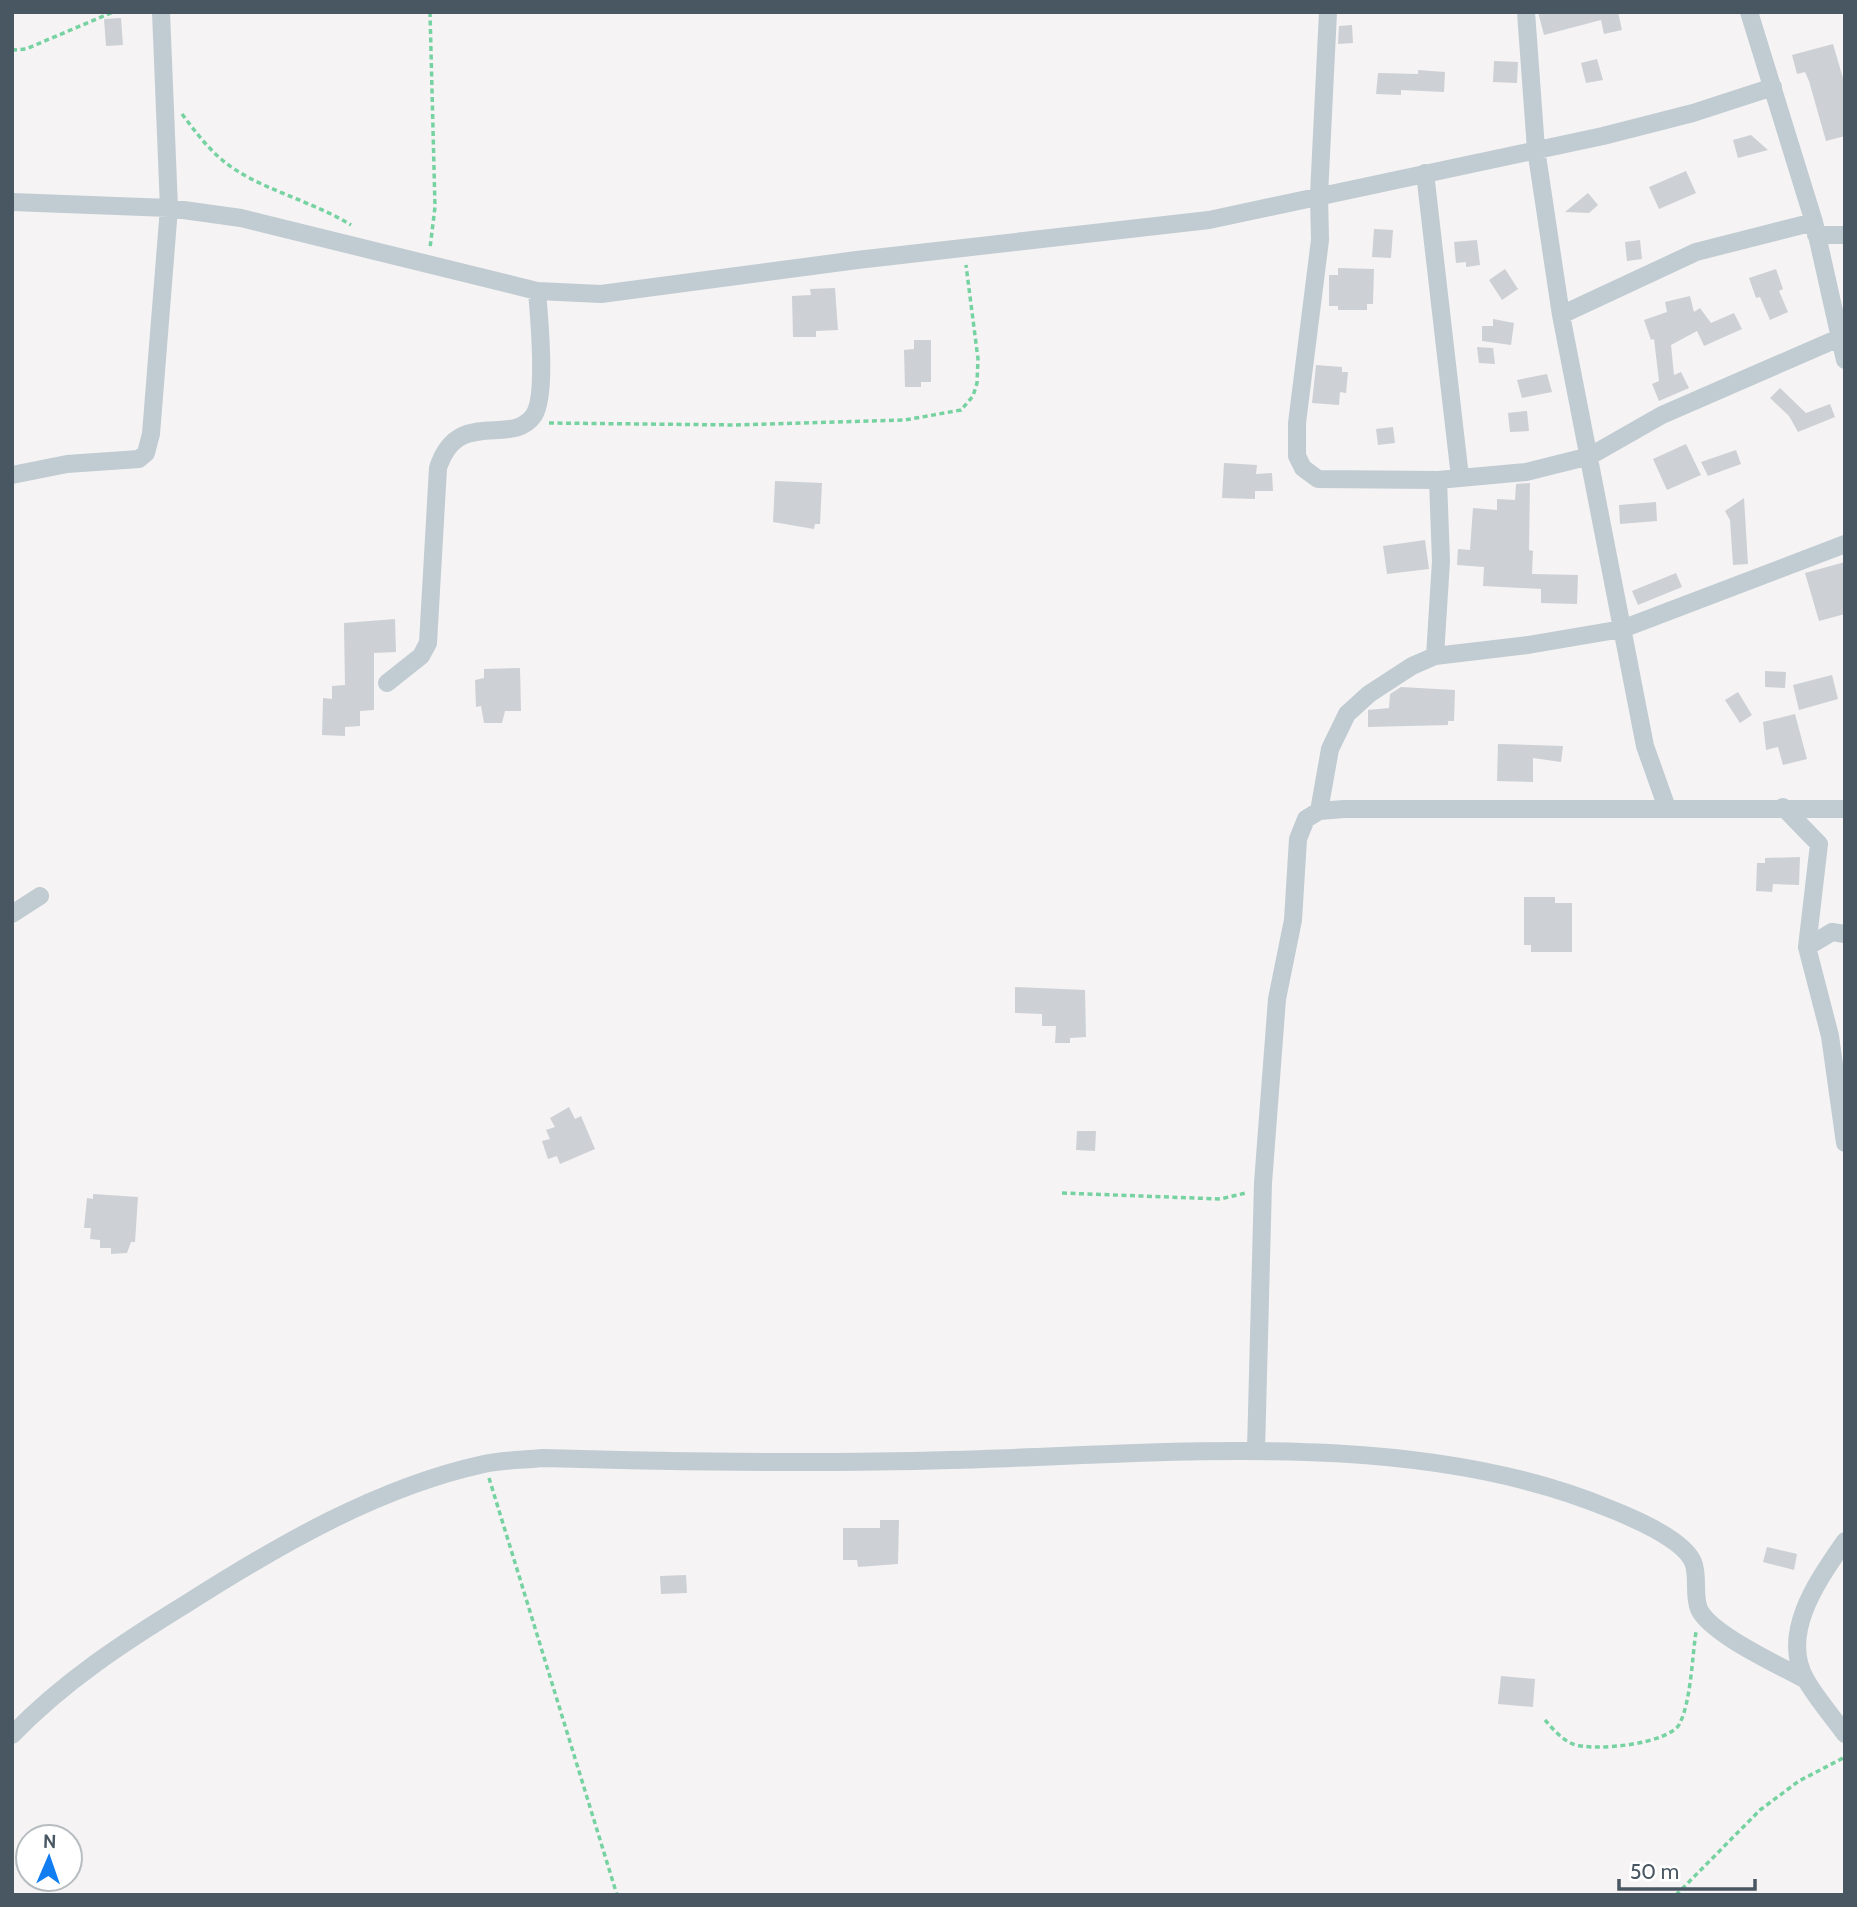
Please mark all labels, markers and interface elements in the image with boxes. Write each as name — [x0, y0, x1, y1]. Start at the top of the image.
north arrow — [14, 1823, 84, 1893]
text: N — [42, 1830, 57, 1853]
scale bar — [1619, 1848, 1756, 1892]
text: 50 m — [1630, 1859, 1679, 1884]

